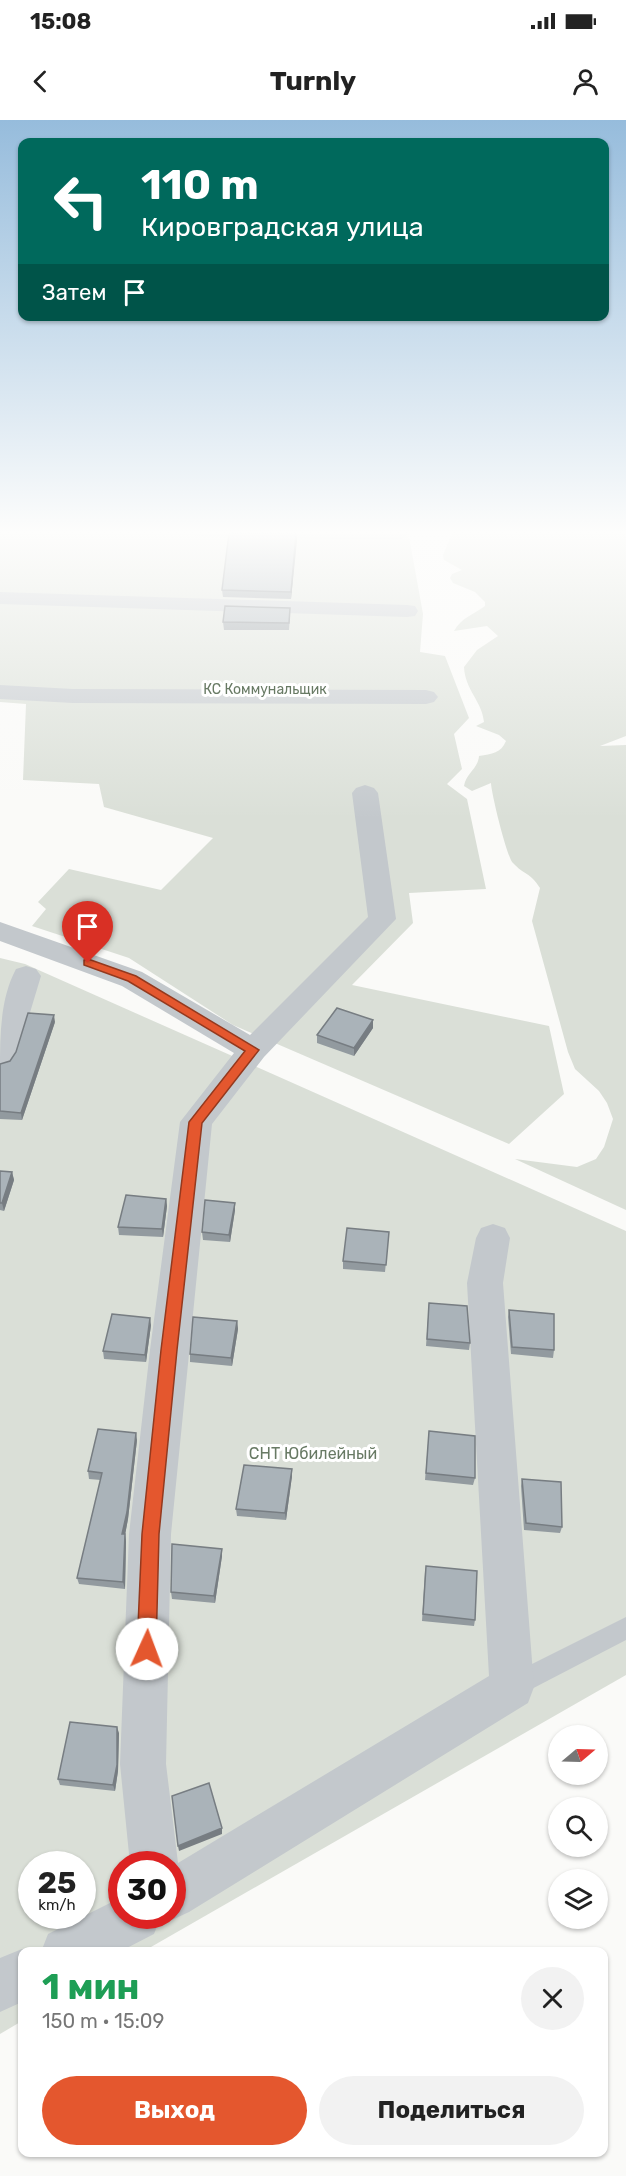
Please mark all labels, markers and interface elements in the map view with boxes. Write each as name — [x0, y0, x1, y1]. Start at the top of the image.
text: 15:08 — [30, 8, 91, 35]
icon: back — [24, 65, 57, 98]
text: Turnly — [270, 65, 356, 97]
icon: person — [569, 65, 602, 98]
text: 110 m — [141, 160, 259, 210]
icon: left — [42, 162, 120, 240]
text: Кировградская улица — [141, 211, 424, 243]
icon: arrive — [118, 276, 151, 309]
text: Затем — [42, 279, 106, 306]
park label: КС Коммунальщик — [203, 681, 327, 698]
pin — [62, 901, 113, 963]
icon: arrive — [71, 910, 104, 943]
park label: СНТ Юбилейный — [249, 1444, 377, 1463]
position arrow — [115, 1617, 179, 1681]
north arrow — [548, 1725, 608, 1785]
map controls — [548, 1725, 608, 1929]
button: search — [548, 1797, 608, 1857]
speed limit sign: 30 — [108, 1851, 186, 1929]
text: 25 — [38, 1865, 76, 1901]
button: layers — [548, 1869, 608, 1929]
text: km/h — [38, 1896, 76, 1914]
text: 1 мин — [42, 1965, 140, 2008]
button: close — [521, 1967, 584, 2030]
text: 150 m · 15:09 — [42, 2009, 164, 2033]
button: Выход — [42, 2076, 307, 2145]
button: Поделиться — [319, 2076, 584, 2145]

